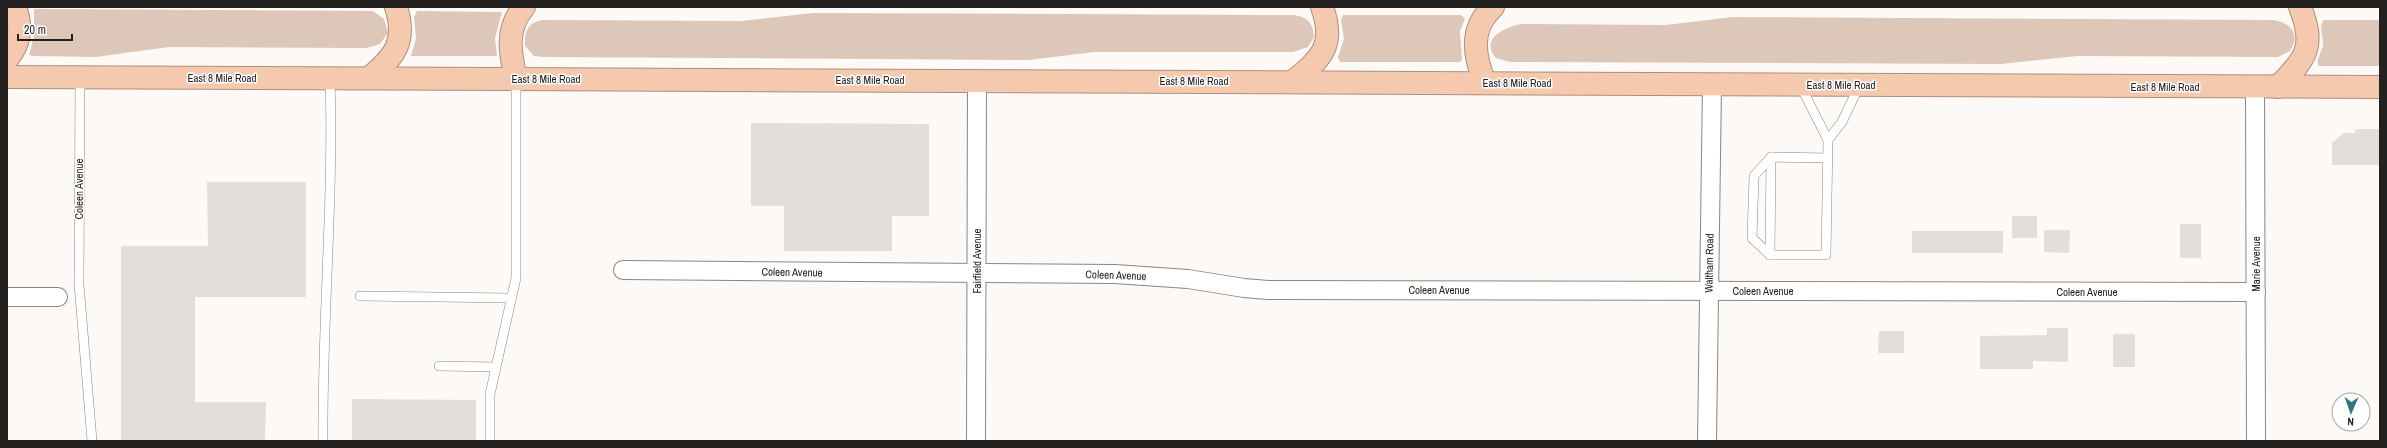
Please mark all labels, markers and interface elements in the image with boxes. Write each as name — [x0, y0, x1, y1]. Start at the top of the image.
scale bar — [18, 16, 72, 42]
text: 20 m — [24, 22, 46, 38]
street label: East 8 Mile Road — [187, 71, 257, 85]
street label: East 8 Mile Road — [511, 72, 581, 86]
street label: East 8 Mile Road — [835, 73, 905, 87]
street label: East 8 Mile Road — [1159, 74, 1229, 88]
street label: East 8 Mile Road — [1482, 76, 1552, 90]
street label: East 8 Mile Road — [1806, 78, 1876, 92]
street label: East 8 Mile Road — [2130, 80, 2200, 94]
street label: Coleen Avenue — [72, 158, 86, 220]
street label: Fairfield Avenue — [970, 228, 984, 294]
street label: Waltham Road — [1701, 233, 1717, 293]
street label: Marie Avenue — [2249, 236, 2263, 292]
street label: Coleen Avenue — [761, 264, 823, 280]
street label: Coleen Avenue — [1085, 267, 1147, 283]
street label: Coleen Avenue — [1408, 283, 1470, 297]
street label: Coleen Avenue — [1732, 284, 1794, 298]
street label: Coleen Avenue — [2056, 285, 2118, 299]
north arrow — [2331, 392, 2371, 432]
text: N — [2347, 415, 2354, 429]

